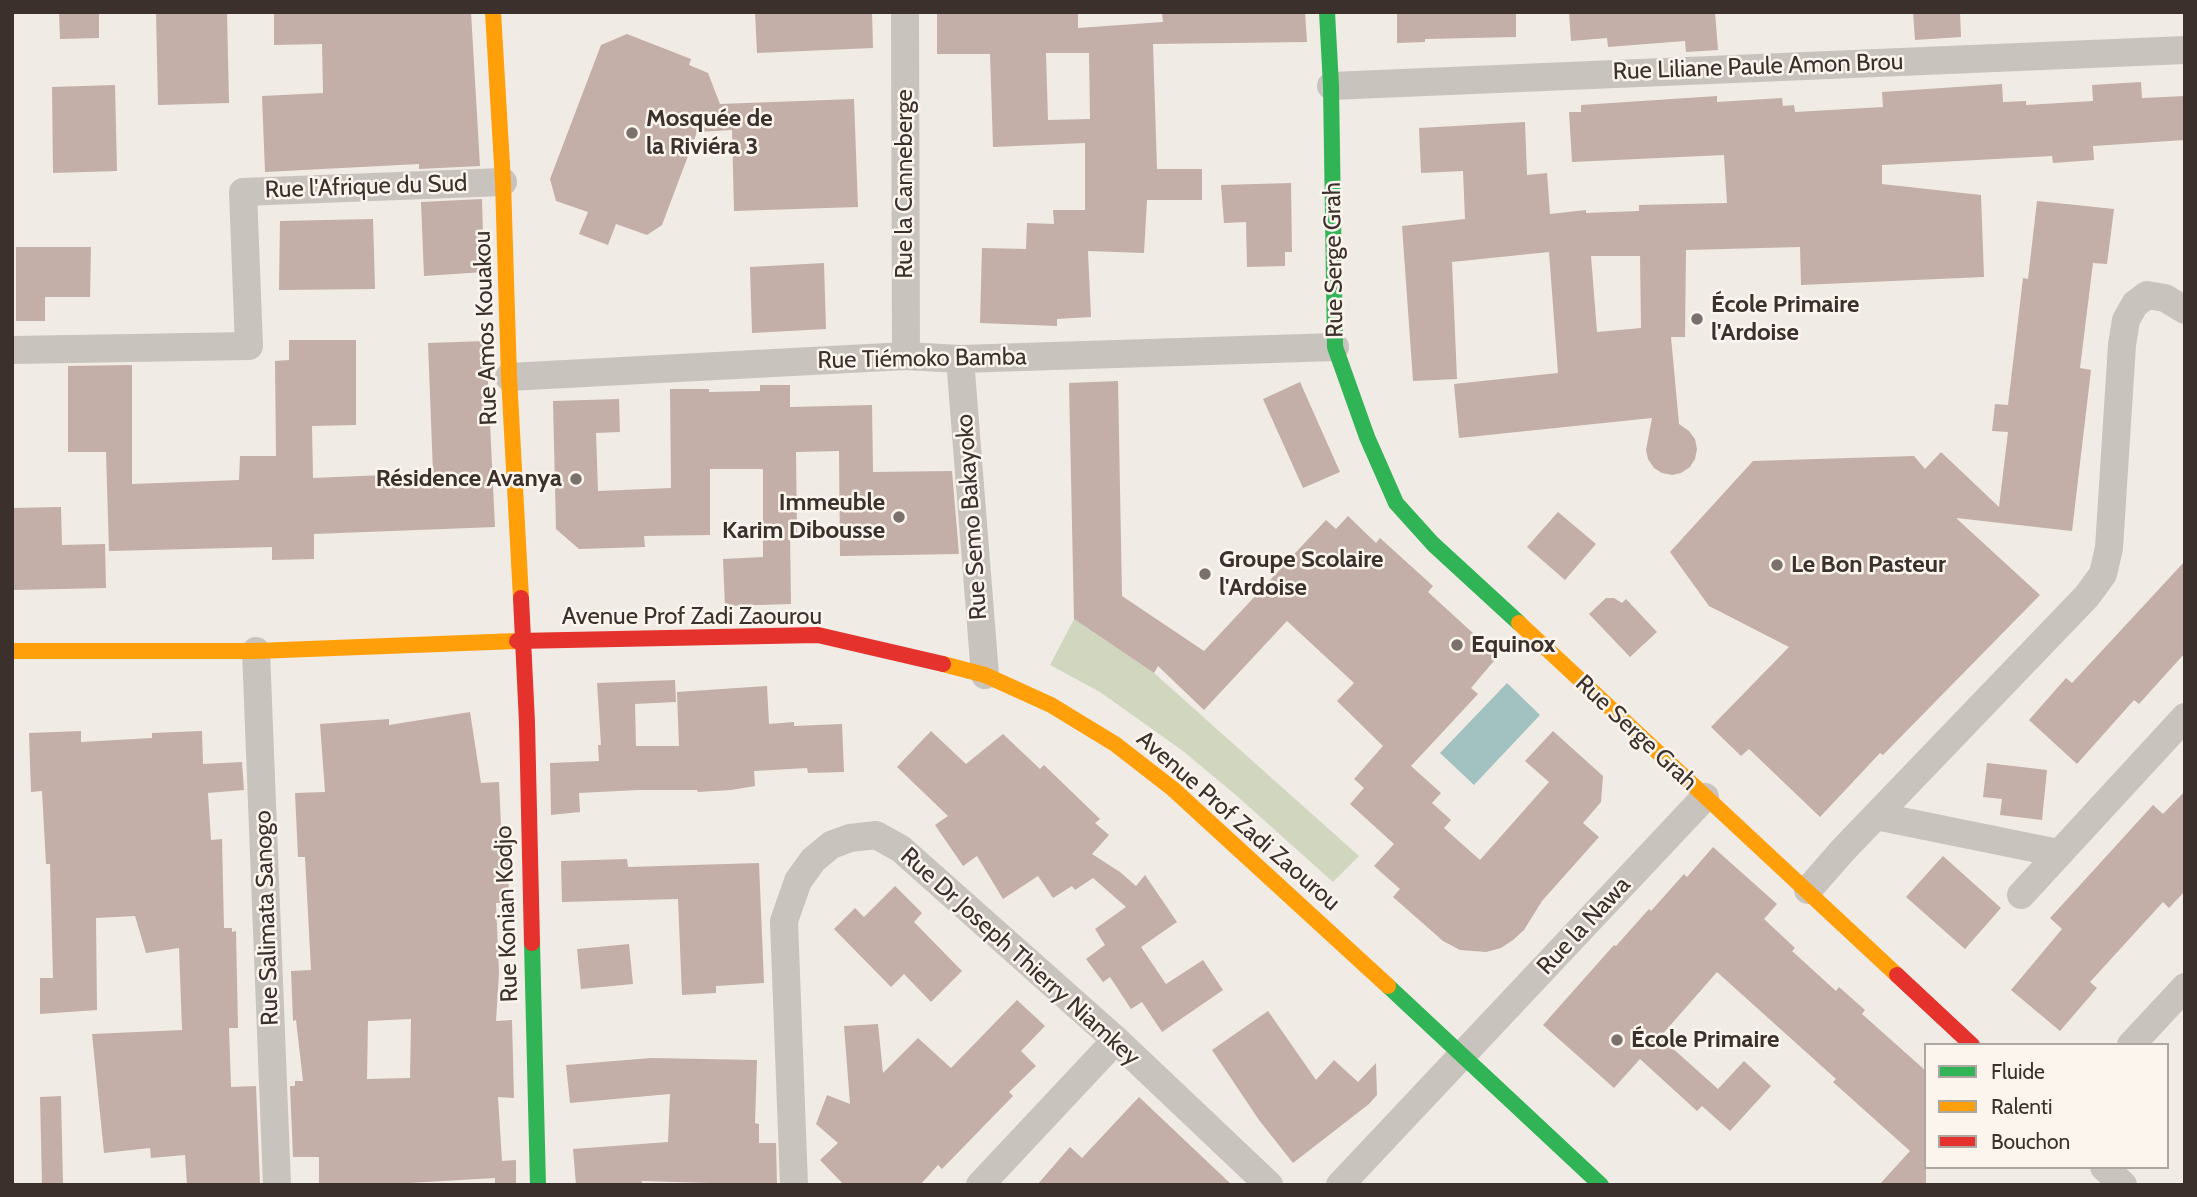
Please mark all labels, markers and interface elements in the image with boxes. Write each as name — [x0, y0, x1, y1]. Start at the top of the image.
street label: Rue Liliane Paule Amon Brou — [1612, 48, 1904, 86]
street label: Rue la Canneberge — [891, 89, 919, 279]
place label: Mosquée de la Riviéra 3 — [646, 105, 773, 161]
marker: Mosquée de la Riviéra 3 — [624, 125, 640, 141]
street label: Rue l'Afrique du Sud — [264, 169, 468, 205]
street label: Rue Serge Grah — [1318, 182, 1350, 338]
street label: Rue Amos Kouakou — [468, 230, 504, 426]
place label: École Primaire l'Ardoise — [1711, 291, 1859, 347]
marker: École Primaire l'Ardoise — [1689, 311, 1705, 327]
street label: Rue Tiémoko Bamba — [817, 343, 1027, 375]
street label: Rue Semo Bakayoko — [950, 413, 994, 621]
place label: Résidence Avanya — [376, 465, 562, 493]
marker: Résidence Avanya — [568, 471, 584, 487]
place label: Immeuble Karim Dibousse — [722, 489, 885, 545]
marker: Immeuble Karim Dibousse — [891, 509, 907, 525]
place label: Groupe Scolaire l'Ardoise — [1219, 546, 1383, 602]
place label: Le Bon Pasteur — [1791, 551, 1946, 579]
marker: Le Bon Pasteur — [1769, 557, 1785, 573]
marker: Groupe Scolaire l'Ardoise — [1197, 566, 1213, 582]
street label: Avenue Prof Zadi Zaourou — [562, 603, 822, 631]
place label: Equinox — [1471, 631, 1555, 659]
marker: Equinox — [1449, 637, 1465, 653]
street label: Rue Serge Grah — [1569, 669, 1703, 797]
street label: Avenue Prof Zadi Zaourou — [1130, 725, 1346, 917]
street label: Rue Salimata Sanogo — [249, 810, 285, 1026]
street label: Rue Konian Kodjo — [490, 825, 524, 1003]
street label: Rue Dr Joseph Thierry Niamkey — [894, 842, 1146, 1072]
street label: Rue la Nawa — [1531, 871, 1637, 981]
place label: École Primaire — [1631, 1026, 1779, 1054]
marker: École Primaire — [1609, 1032, 1625, 1048]
legend — [1924, 1043, 2169, 1169]
text: Fluide — [1991, 1059, 2045, 1084]
text: Ralenti — [1991, 1094, 2052, 1119]
text: Bouchon — [1991, 1129, 2070, 1154]

